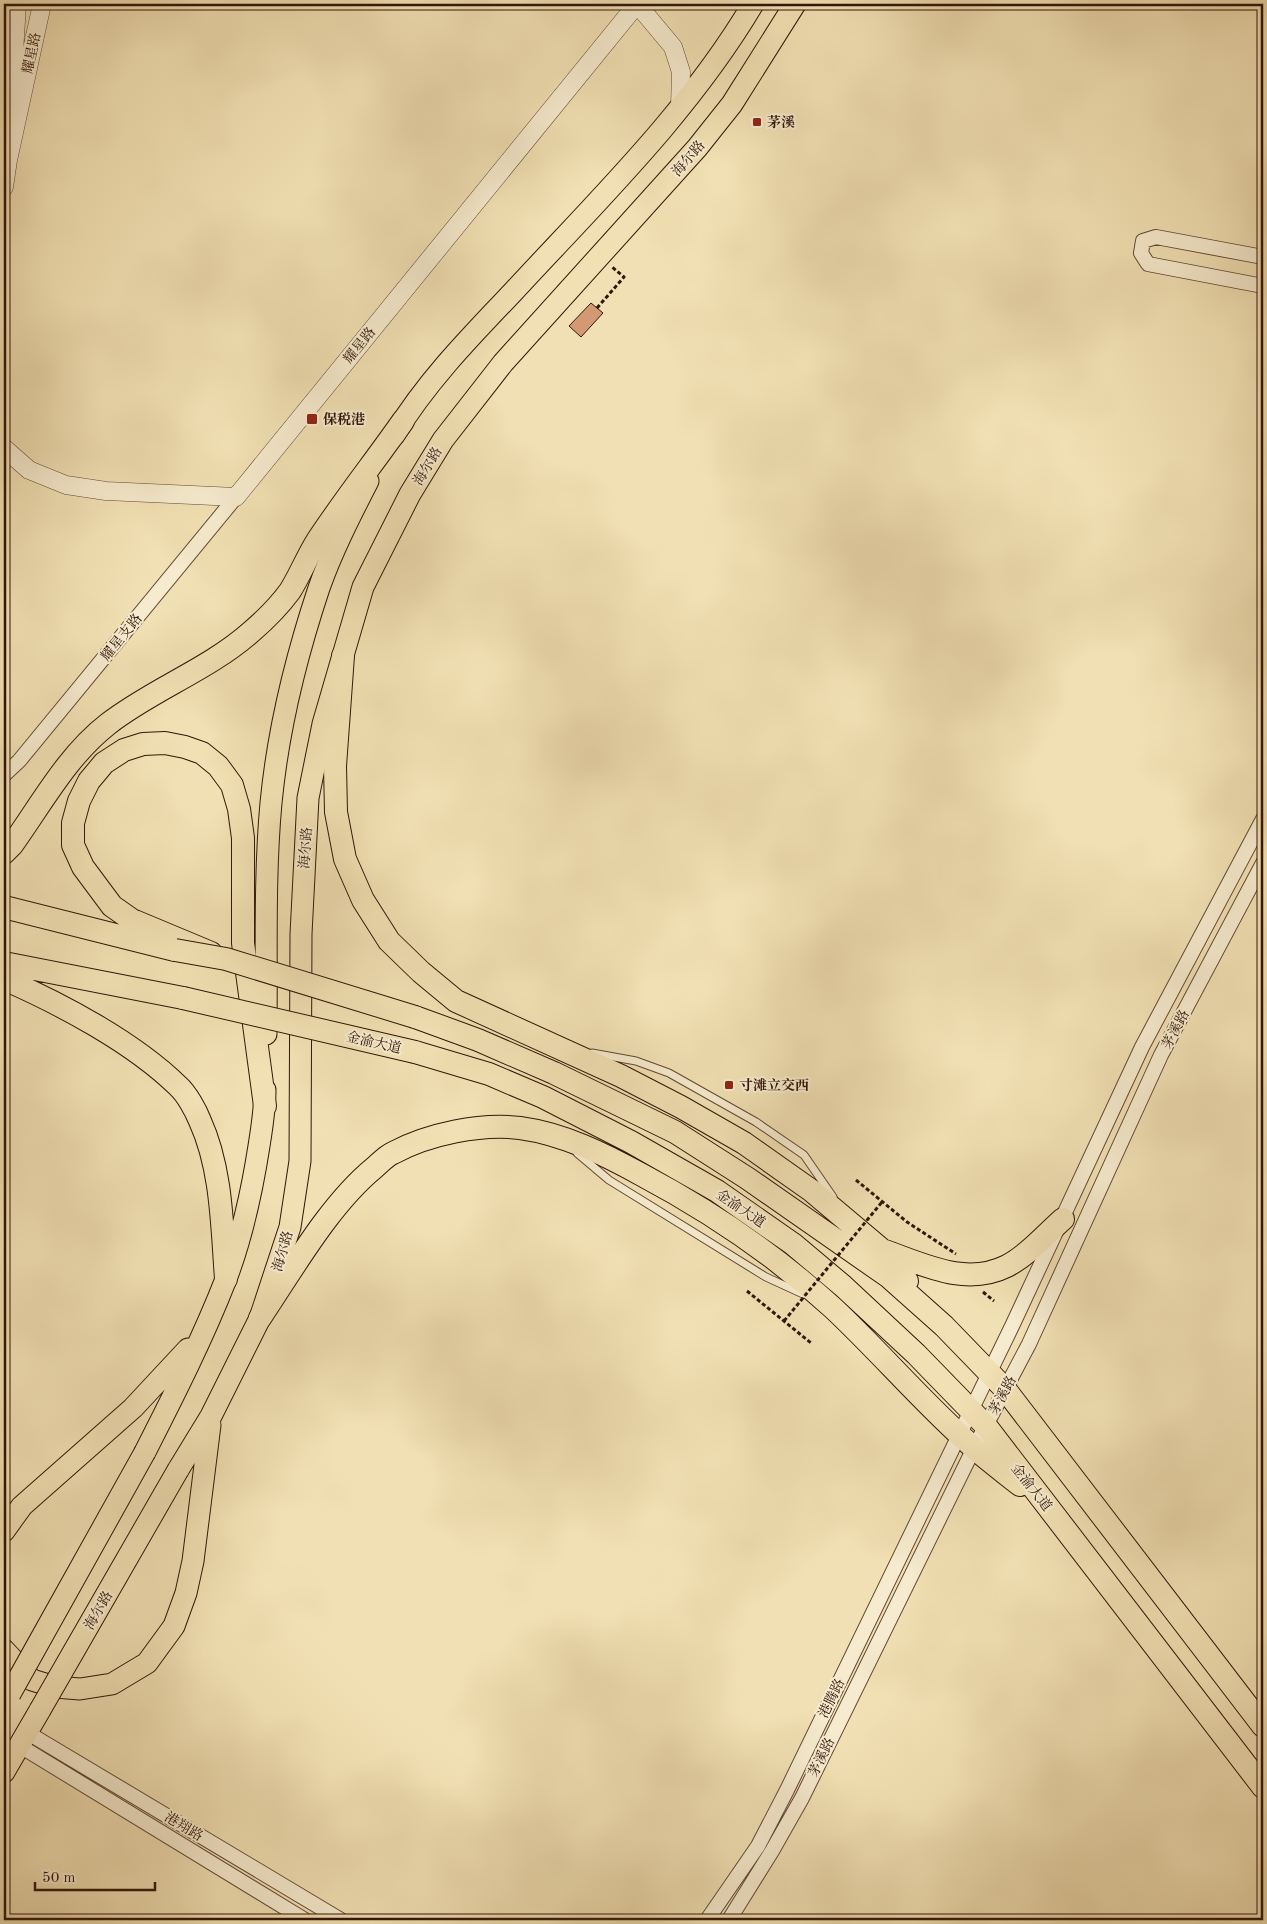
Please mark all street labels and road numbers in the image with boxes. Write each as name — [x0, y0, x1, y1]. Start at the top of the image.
street label: 耀星路 — [20, 31, 43, 75]
street label: 海尔路 — [669, 138, 708, 179]
street label: 耀星路 — [340, 324, 378, 366]
street label: 海尔路 — [410, 444, 445, 488]
street label: 耀星支路 — [98, 611, 145, 664]
street label: 海尔路 — [297, 827, 314, 870]
street label: 茅溪路 — [1159, 1007, 1192, 1051]
street label: 金渝大道 — [345, 1029, 403, 1056]
street label: 金渝大道 — [713, 1187, 768, 1230]
street label: 海尔路 — [269, 1229, 295, 1273]
street label: 茅溪路 — [986, 1373, 1019, 1417]
street label: 金渝大道 — [1008, 1461, 1055, 1514]
street label: 海尔路 — [81, 1588, 115, 1632]
street label: 港腾路 — [816, 1676, 847, 1720]
street label: 茅溪路 — [806, 1735, 837, 1779]
street label: 港翔路 — [162, 1809, 206, 1844]

